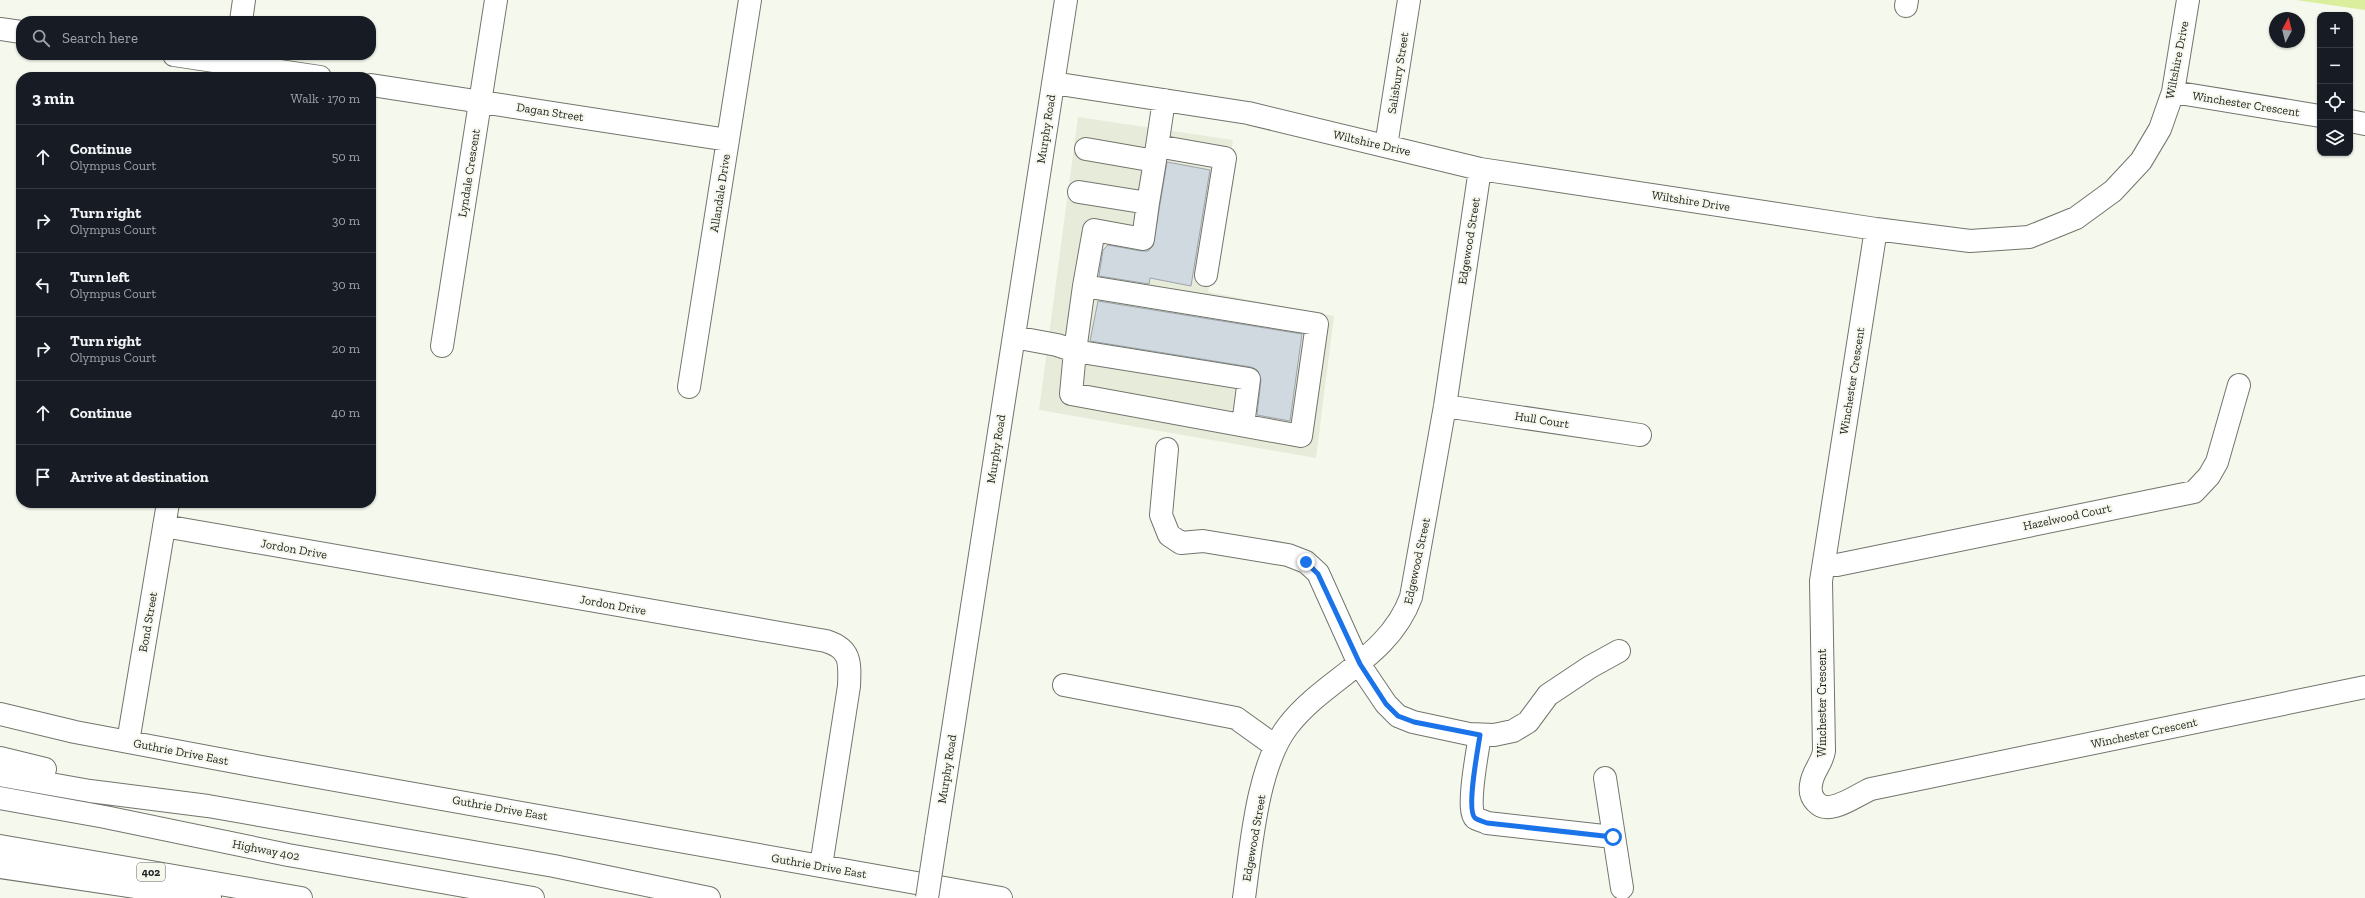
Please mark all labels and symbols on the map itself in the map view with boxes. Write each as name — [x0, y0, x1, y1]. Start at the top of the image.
north arrow — [2269, 12, 2305, 48]
street label: Wiltshire Drive — [2163, 20, 2191, 100]
street label: Salisbury Street — [1385, 31, 1411, 115]
street label: Winchester Crescent — [2191, 89, 2301, 119]
street label: Murphy Road — [1034, 93, 1058, 164]
street label: Dagan Street — [515, 100, 585, 124]
street label: Lyndale Crescent — [455, 127, 483, 218]
street label: Wiltshire Drive — [1332, 127, 1412, 159]
street label: Allandale Drive — [707, 153, 733, 233]
street label: Wiltshire Drive — [1651, 188, 1731, 214]
street label: Edgewood Street — [1455, 196, 1483, 286]
street label: Winchester Crescent — [1837, 326, 1867, 436]
street label: Hull Court — [1514, 409, 1571, 431]
street label: Murphy Road — [984, 413, 1008, 484]
street label: Hazelwood Court — [2022, 501, 2113, 533]
street label: Edgewood Street — [1401, 516, 1433, 606]
street label: Jordon Drive — [260, 536, 329, 562]
route end — [1297, 553, 1315, 571]
street label: Bond Street — [136, 590, 160, 653]
street label: Jordon Drive — [579, 592, 648, 618]
street label: Winchester Crescent — [1815, 648, 1829, 757]
street label: Winchester Crescent — [2090, 715, 2199, 751]
street label: Murphy Road — [935, 733, 959, 804]
street label: Guthrie Drive East — [132, 736, 230, 768]
street label: Guthrie Drive East — [451, 793, 549, 823]
street label: Edgewood Street — [1239, 793, 1269, 883]
route start — [1604, 828, 1622, 846]
street label: Highway 402 — [231, 837, 301, 863]
street label: Guthrie Drive East — [770, 851, 868, 881]
road number: 402 — [137, 863, 165, 881]

